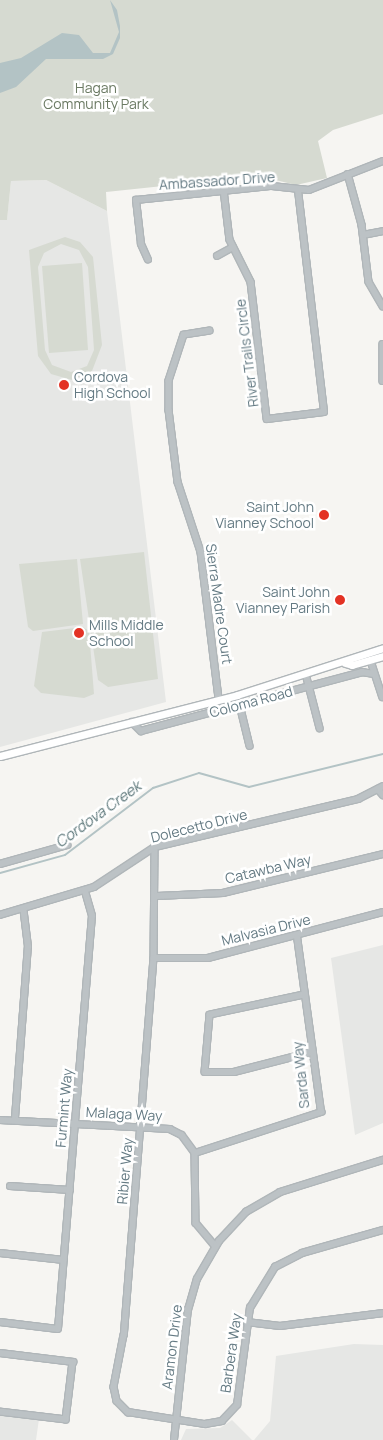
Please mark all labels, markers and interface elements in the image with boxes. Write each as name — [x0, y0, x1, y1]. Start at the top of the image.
park label: Hagan Community Park — [43, 80, 149, 112]
street label: Ambassador Drive — [158, 169, 276, 193]
street label: River Trails Circle — [232, 298, 262, 408]
place label: Cordova High School — [74, 369, 151, 402]
marker: Cordova High School — [58, 379, 70, 391]
place label: Saint John Vianney School — [215, 499, 314, 532]
marker: Saint John Vianney School — [318, 509, 330, 521]
street label: Sierra Madre Court — [202, 543, 236, 665]
place label: Saint John Vianney Parish — [236, 584, 330, 616]
marker: Saint John Vianney Parish — [334, 594, 346, 606]
place label: Mills Middle School — [89, 617, 164, 650]
marker: Mills Middle School — [73, 627, 85, 639]
street label: Coloma Road — [208, 683, 294, 721]
water label: Cordova Creek — [52, 777, 144, 851]
street label: Dolecetto Drive — [149, 806, 249, 846]
street label: Catawba Way — [223, 851, 313, 887]
street label: Malvasia Drive — [220, 911, 312, 949]
street label: Sarda Way — [289, 1041, 313, 1109]
street label: Furmint Way — [52, 1068, 76, 1148]
street label: Malaga Way — [85, 1104, 163, 1124]
street label: Ribier Way — [114, 1137, 136, 1205]
street label: Aramon Drive — [158, 1304, 186, 1390]
street label: Barbera Way — [217, 1312, 245, 1394]

